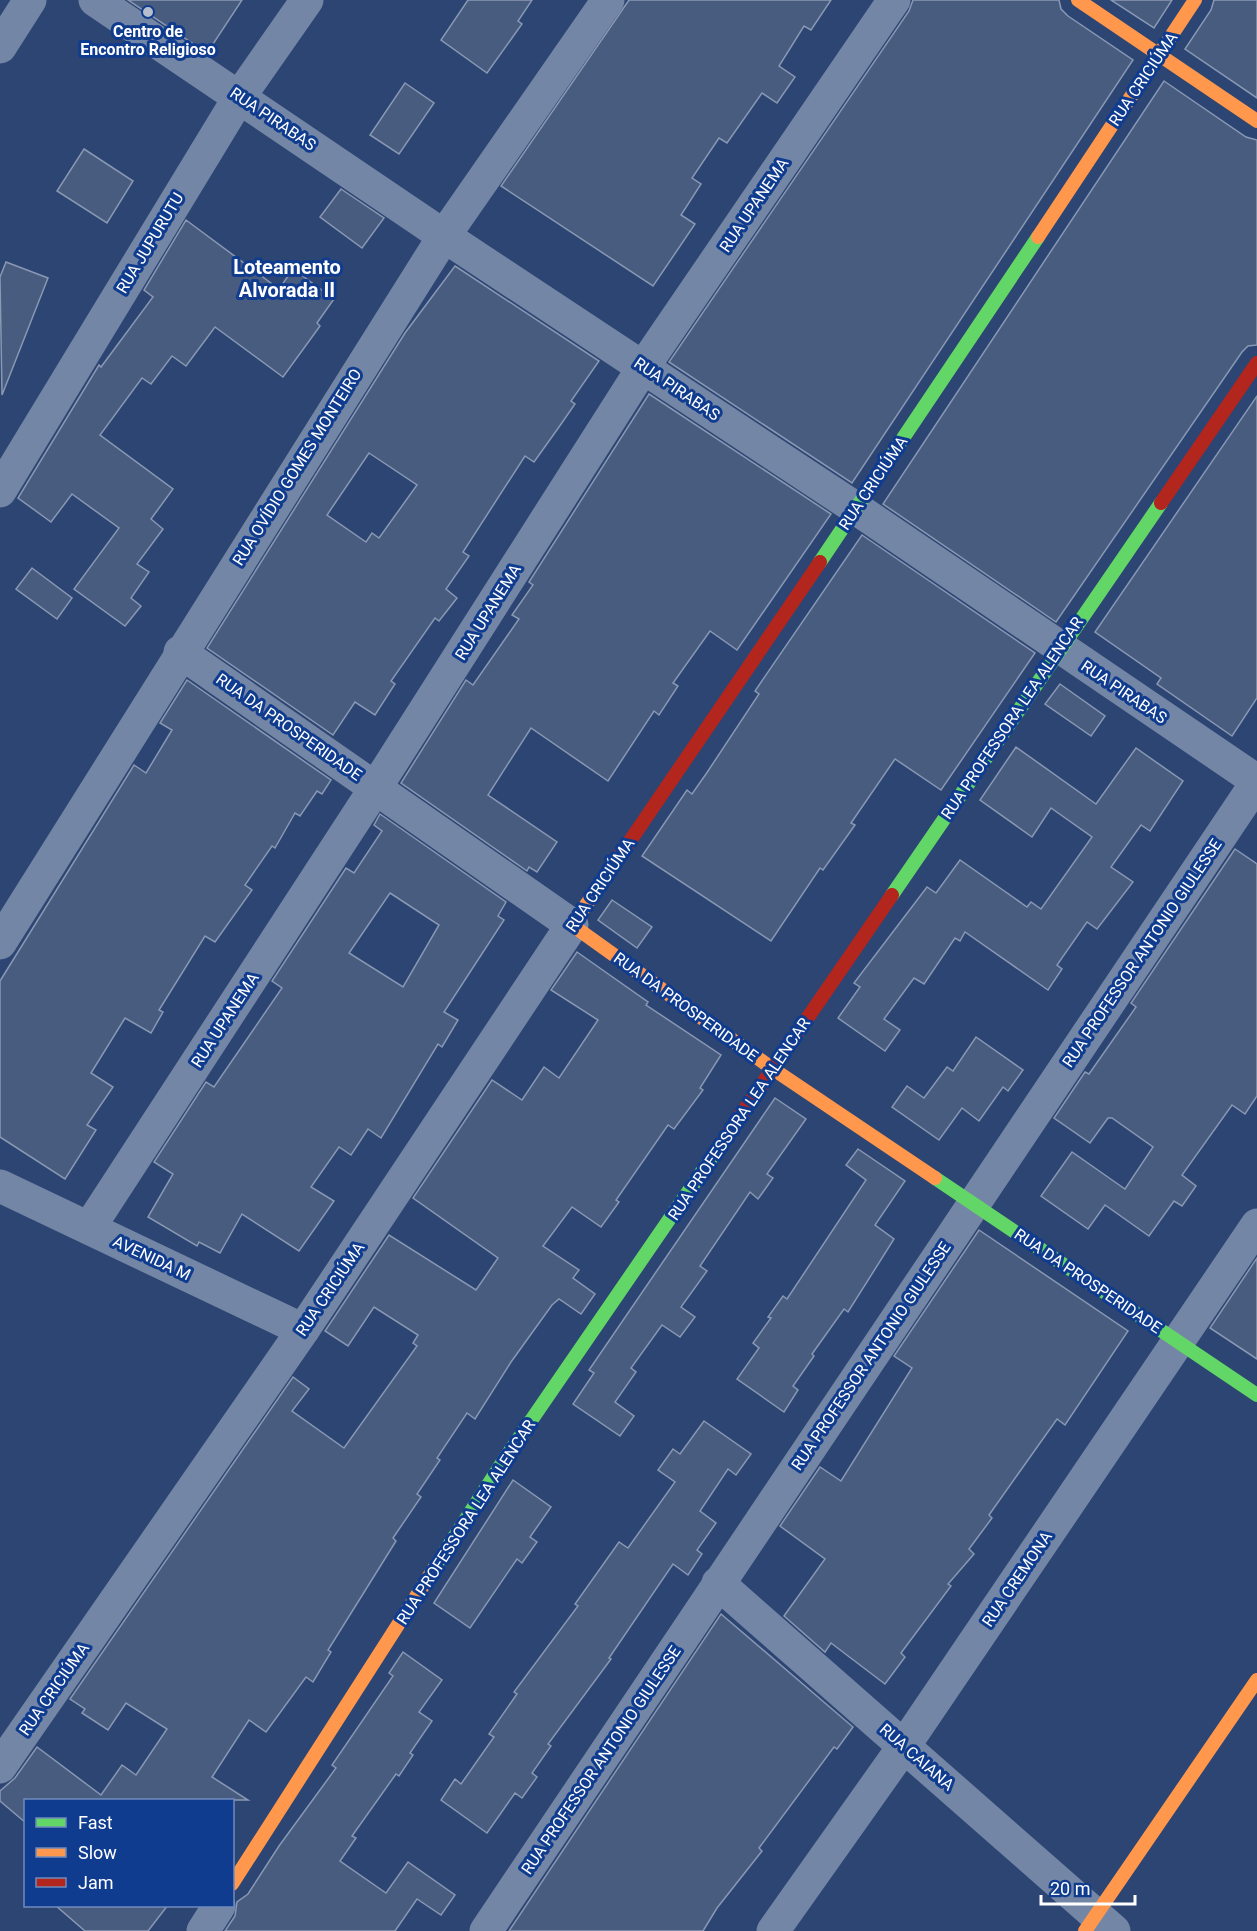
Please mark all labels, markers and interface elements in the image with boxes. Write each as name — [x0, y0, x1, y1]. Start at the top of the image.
marker: Centro de Encontro Religioso — [141, 5, 155, 19]
place label: Centro de Encontro Religioso — [80, 22, 216, 59]
street label: RUA CRICIÚMA — [1105, 28, 1182, 129]
street label: RUA PIRABAS — [227, 83, 319, 155]
street label: RUA UPANEMA — [716, 154, 793, 256]
street label: RUA JUPURUTU — [112, 189, 188, 297]
district label: Loteamento Alvorada II — [233, 255, 341, 302]
street label: RUA PIRABAS — [631, 353, 723, 425]
street label: RUA OVÍDIO GOMES MONTEIRO — [228, 365, 366, 569]
street label: RUA CRICIÚMA — [835, 432, 912, 533]
street label: RUA UPANEMA — [451, 560, 525, 663]
street label: RUA PROFESSORA LEA ALENCAR — [937, 613, 1087, 823]
street label: RUA PIRABAS — [1078, 656, 1170, 728]
street label: RUA DA PROSPERIDADE — [213, 669, 365, 785]
street label: RUA CRICIÚMA — [562, 834, 639, 935]
street label: RUA PROFESSOR ANTONIO GIULESSE — [1058, 835, 1226, 1071]
street label: RUA DA PROSPERIDADE — [610, 948, 762, 1066]
street label: RUA UPANEMA — [187, 969, 263, 1071]
street label: RUA PROFESSORA LEA ALENCAR — [664, 1014, 814, 1224]
street label: RUA DA PROSPERIDADE — [1011, 1225, 1165, 1337]
street label: AVENIDA M — [110, 1232, 194, 1284]
street label: RUA CRICIÚMA — [292, 1238, 369, 1339]
street label: RUA PROFESSOR ANTONIO GIULESSE — [787, 1238, 955, 1474]
street label: RUA PROFESSORA LEA ALENCAR — [393, 1416, 539, 1628]
street label: RUA CREMONA — [978, 1527, 1056, 1630]
street label: RUA CRICIÚMA — [15, 1639, 93, 1739]
street label: RUA PROFESSOR ANTONIO GIULESSE — [517, 1642, 685, 1878]
street label: RUA CAIANA — [876, 1720, 958, 1795]
legend — [24, 1799, 234, 1907]
text: Fast — [78, 1812, 113, 1833]
text: Slow — [78, 1842, 117, 1863]
scale bar — [1041, 1868, 1136, 1906]
text: Jam — [78, 1872, 114, 1893]
text: 20 m — [1050, 1878, 1090, 1899]

